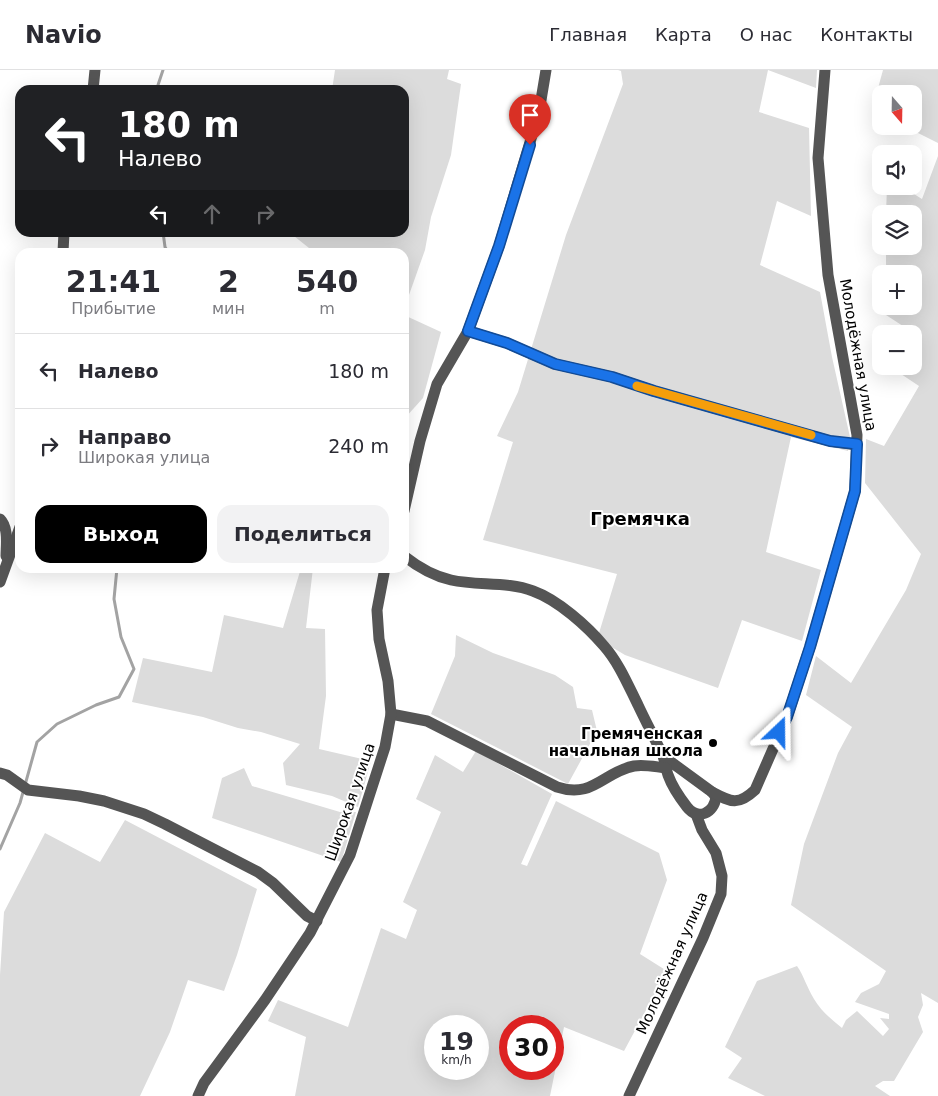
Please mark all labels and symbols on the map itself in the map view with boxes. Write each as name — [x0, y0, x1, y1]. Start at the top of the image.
north arrow — [872, 85, 922, 135]
pin — [509, 94, 551, 145]
street label: Молодёжная улица — [836, 277, 880, 433]
district label: Гремячка — [590, 508, 690, 529]
position arrow — [752, 705, 804, 757]
place label: Гремяченская начальная школа — [549, 725, 703, 760]
marker: Гремяченская начальная школа — [707, 737, 719, 749]
street label: Широкая улица — [321, 740, 379, 864]
street label: Молодёжная улица — [632, 889, 712, 1037]
speed limit sign: 30 — [499, 1015, 564, 1080]

